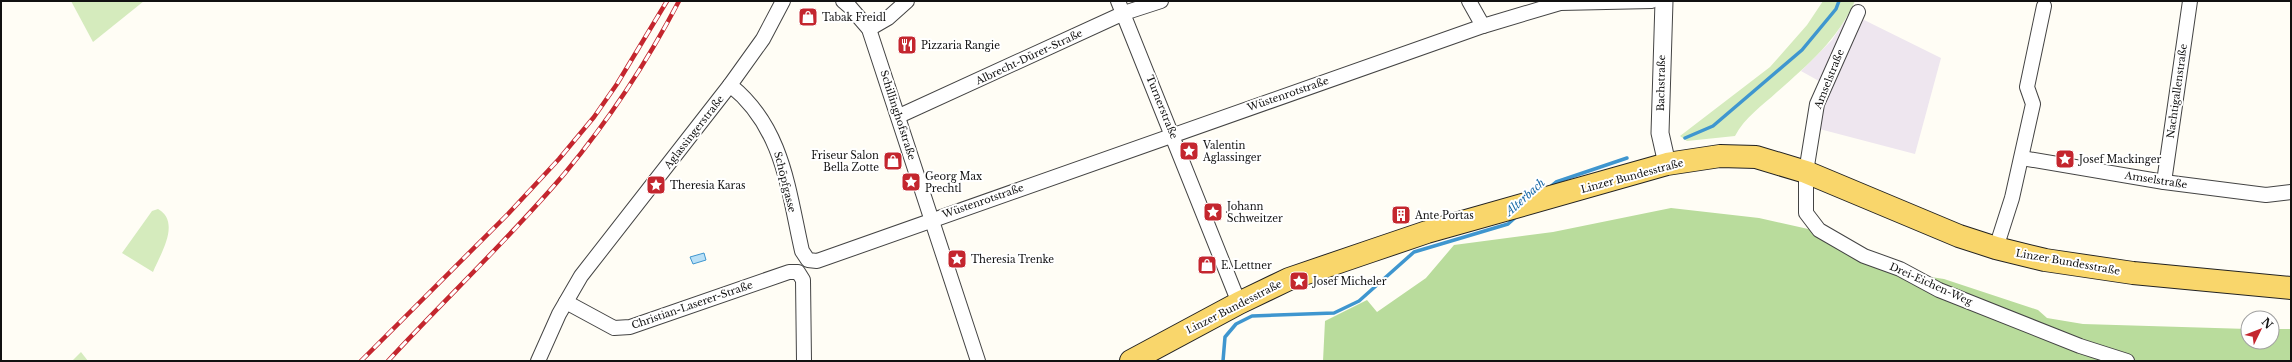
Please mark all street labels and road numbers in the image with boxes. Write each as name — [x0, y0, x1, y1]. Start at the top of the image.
street label: Albrecht-Dürer-Straße — [973, 26, 1085, 88]
street label: Nachtigallenstraße — [2164, 43, 2190, 139]
street label: Amselstraße — [1811, 47, 1847, 112]
street label: Bachstraße — [1654, 54, 1668, 111]
street label: Schillinghofstraße — [877, 68, 919, 162]
street label: Turnerstraße — [1143, 73, 1181, 141]
street label: Wüstenrotstraße — [1245, 74, 1331, 114]
street label: Aglassingerstraße — [661, 93, 727, 172]
street label: Schöpfgasse — [771, 150, 799, 214]
street label: Linzer Bundesstraße — [1579, 156, 1685, 196]
street label: Amselstraße — [2123, 168, 2188, 191]
street label: Wüstenrotstraße — [940, 181, 1026, 221]
street label: Linzer Bundesstraße — [2015, 246, 2121, 278]
street label: Drei-Eichen-Weg — [1887, 260, 1975, 309]
street label: Linzer Bundesstraße — [1184, 277, 1284, 337]
street label: Christian-Laserer-Straße — [630, 278, 755, 332]

